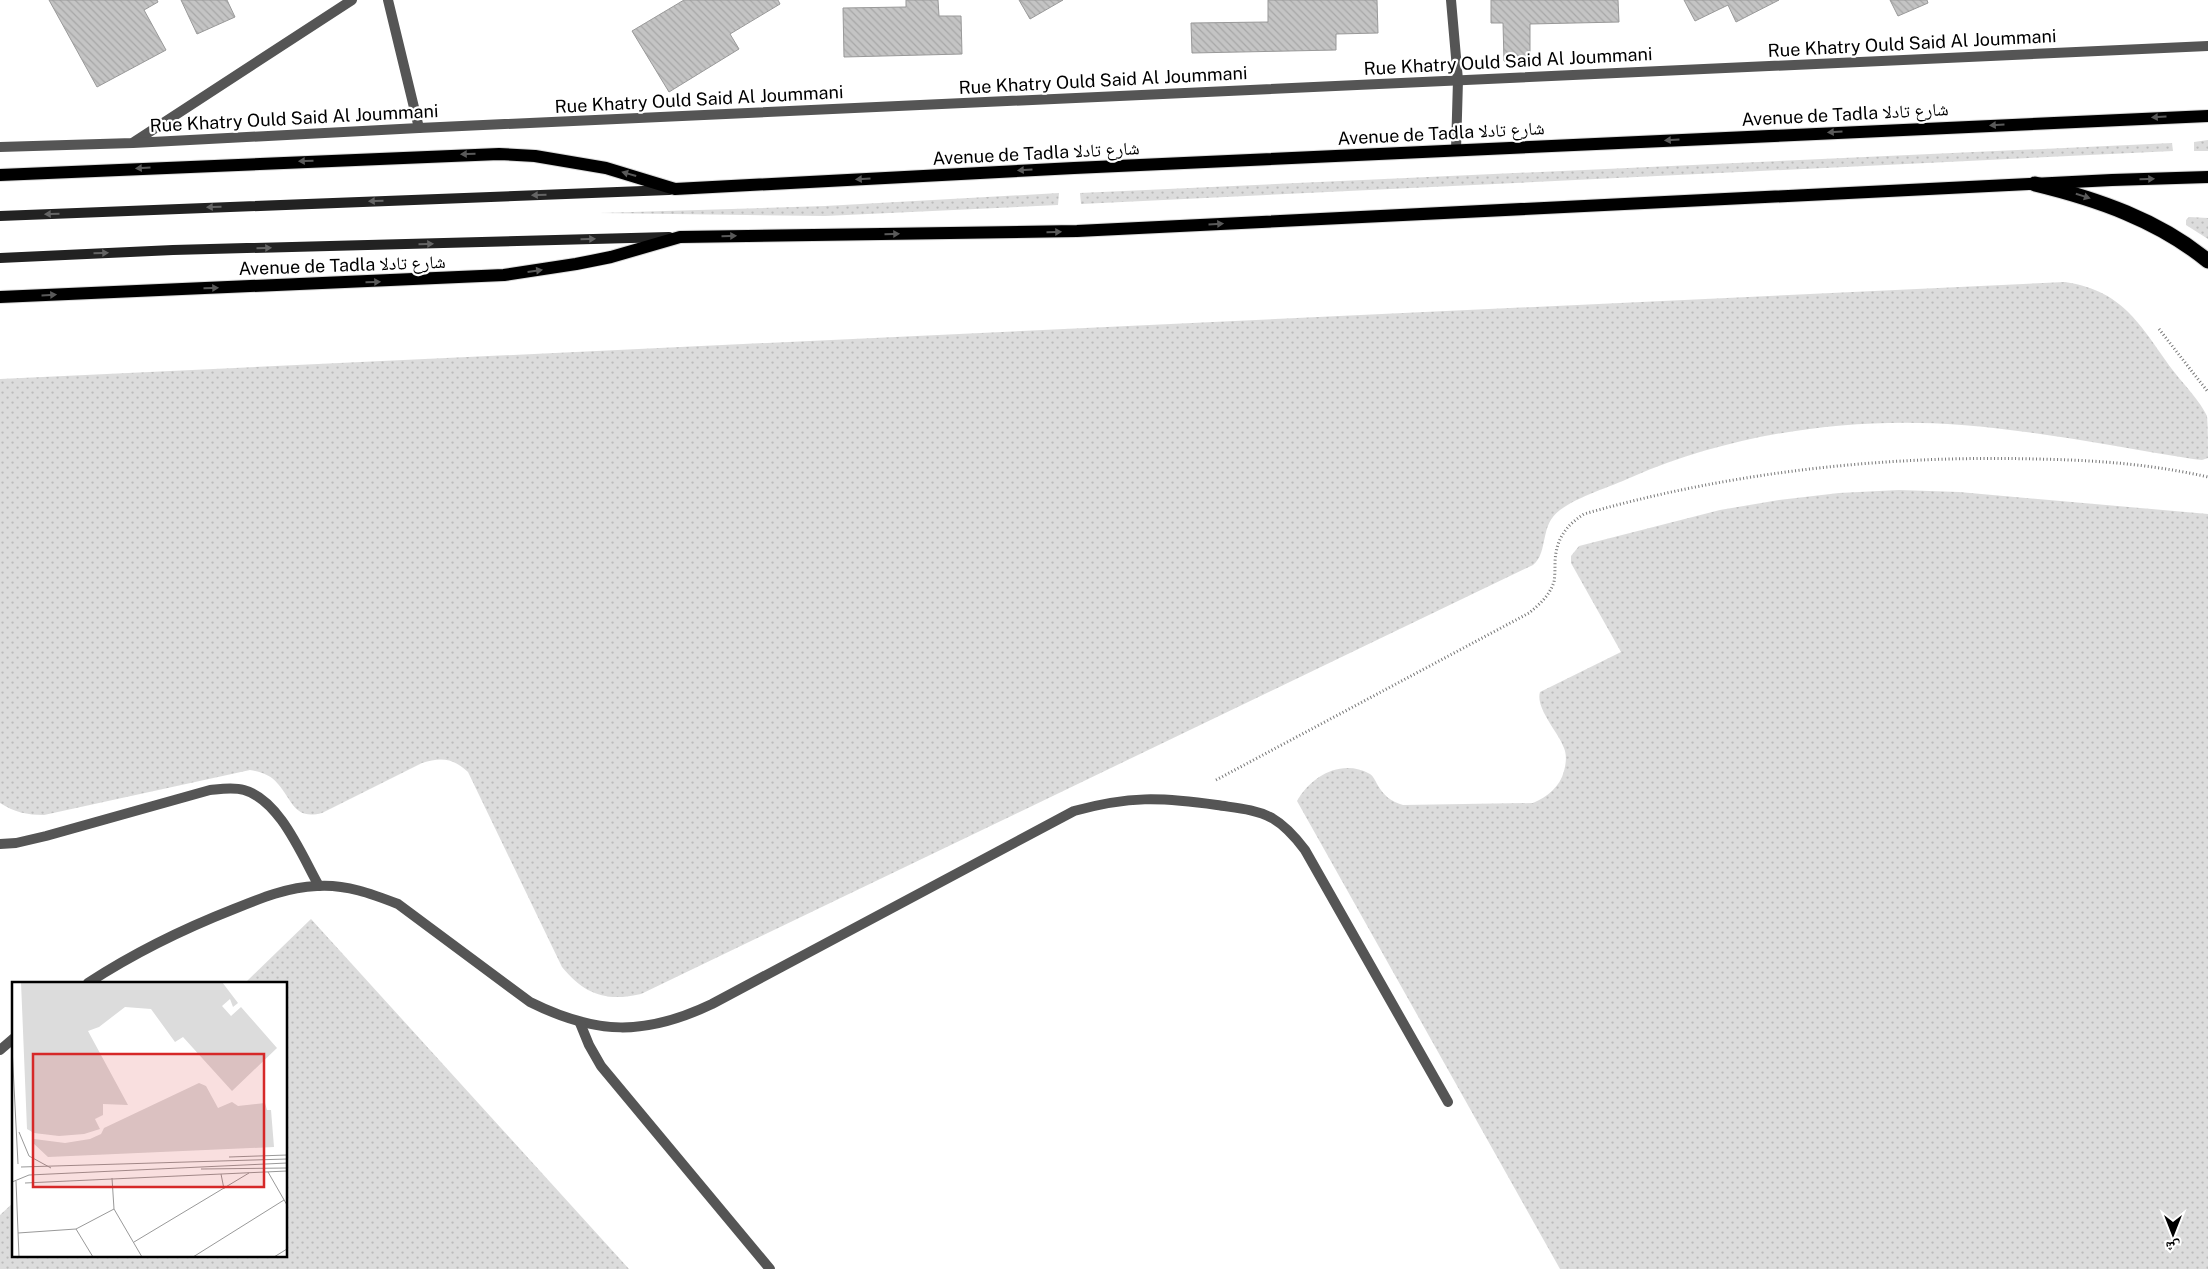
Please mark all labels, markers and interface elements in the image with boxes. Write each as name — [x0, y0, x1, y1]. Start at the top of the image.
street label: Rue Khatry Ould Said Al Joummani — [1767, 25, 2057, 61]
street label: Rue Khatry Ould Said Al Joummani — [1363, 43, 1653, 79]
street label: Rue Khatry Ould Said Al Joummani — [958, 62, 1248, 98]
street label: Rue Khatry Ould Said Al Joummani — [554, 81, 844, 117]
street label: Avenue de Tadla شارع تادلا — [1741, 98, 1949, 131]
street label: Rue Khatry Ould Said Al Joummani — [149, 100, 439, 136]
one-way arrow — [2151, 113, 2167, 121]
street label: Avenue de Tadla شارع تادلا — [1337, 117, 1545, 150]
one-way arrow — [1989, 121, 2005, 129]
one-way arrow — [1826, 129, 1842, 137]
one-way arrow — [1664, 136, 1680, 144]
street label: Avenue de Tadla شارع تادلا — [932, 137, 1140, 170]
one-way arrow — [460, 151, 476, 159]
one-way arrow — [297, 158, 313, 166]
one-way arrow — [135, 165, 151, 173]
one-way arrow — [1017, 167, 1033, 175]
one-way arrow — [621, 170, 636, 178]
one-way arrow — [2139, 175, 2155, 183]
one-way arrow — [855, 176, 871, 184]
one-way arrow — [531, 191, 547, 199]
one-way arrow — [2075, 193, 2090, 201]
one-way arrow — [368, 197, 384, 205]
one-way arrow — [206, 203, 222, 211]
one-way arrow — [43, 210, 59, 218]
one-way arrow — [1209, 220, 1225, 228]
one-way arrow — [1046, 227, 1062, 235]
one-way arrow — [884, 230, 900, 238]
one-way arrow — [721, 232, 737, 240]
one-way arrow — [581, 235, 597, 243]
one-way arrow — [418, 240, 434, 248]
one-way arrow — [256, 244, 272, 252]
one-way arrow — [93, 249, 109, 257]
street label: Avenue de Tadla شارع تادلا — [238, 251, 446, 280]
one-way arrow — [528, 267, 544, 275]
one-way arrow — [366, 277, 382, 285]
one-way arrow — [203, 284, 219, 292]
one-way arrow — [41, 291, 57, 299]
inset map — [12, 982, 288, 1256]
north arrow — [2148, 1209, 2198, 1259]
text: ش — [2165, 1238, 2180, 1255]

